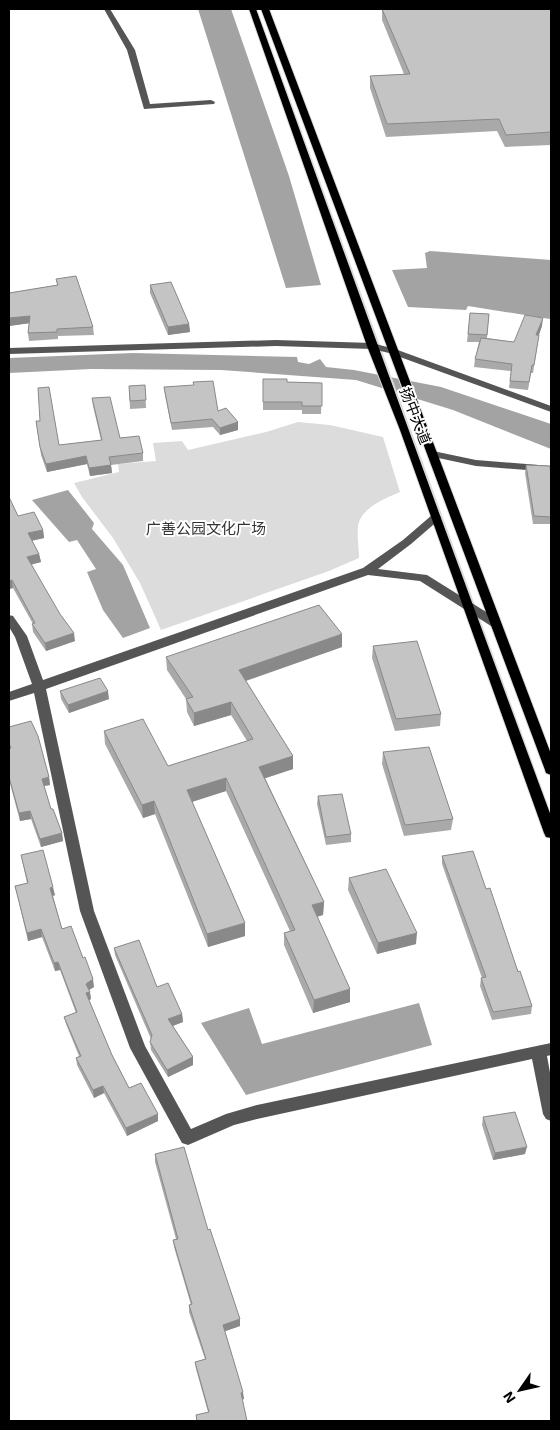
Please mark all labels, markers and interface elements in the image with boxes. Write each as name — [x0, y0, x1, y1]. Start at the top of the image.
street label: 扬中大道 — [397, 384, 435, 447]
park label: 广善公园文化广场 — [146, 519, 266, 537]
north arrow — [495, 1365, 545, 1415]
text: N — [499, 1389, 519, 1406]

